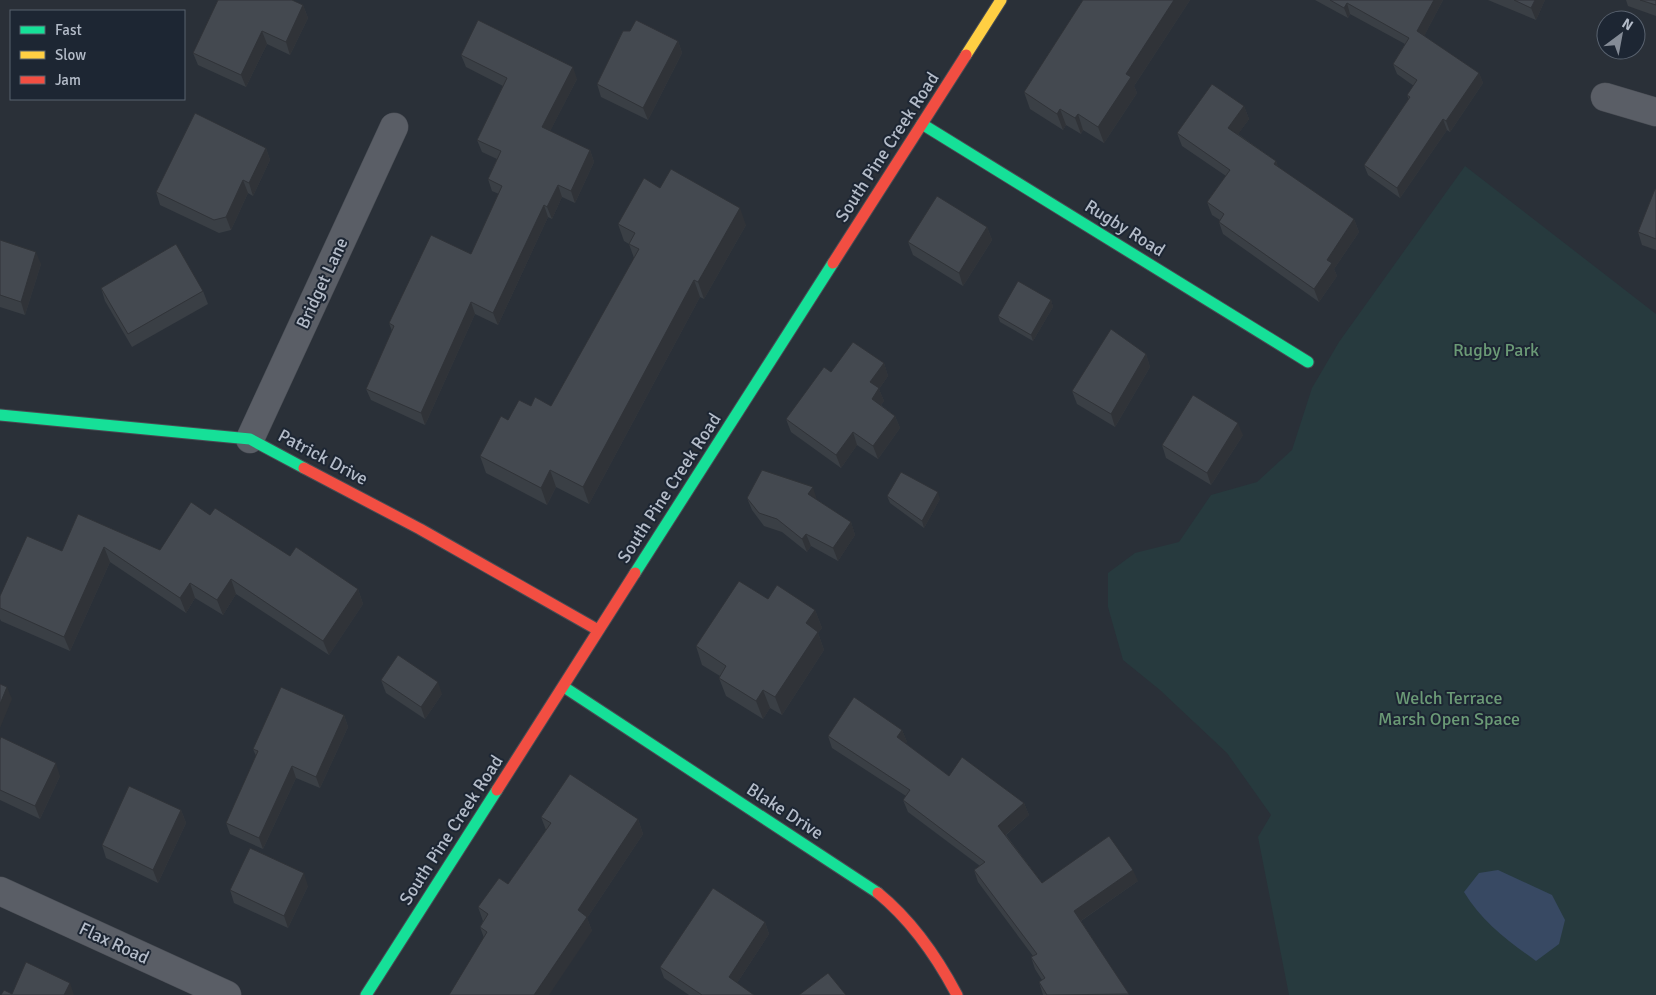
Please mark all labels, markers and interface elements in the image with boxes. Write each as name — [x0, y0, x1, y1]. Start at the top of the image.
legend — [10, 10, 185, 100]
north arrow — [1596, 10, 1646, 60]
text: N — [1619, 15, 1636, 34]
text: Fast — [55, 21, 82, 39]
text: Slow — [55, 46, 86, 64]
street label: South Pine Creek Road — [830, 68, 944, 226]
text: Jam — [55, 71, 81, 89]
street label: Rugby Road — [1081, 195, 1169, 261]
street label: Bridget Lane — [291, 234, 353, 332]
park label: Rugby Park — [1453, 339, 1539, 361]
street label: South Pine Creek Road — [612, 409, 726, 567]
street label: Patrick Drive — [274, 424, 372, 490]
park label: Welch Terrace Marsh Open Space — [1378, 687, 1520, 730]
street label: South Pine Creek Road — [394, 751, 508, 909]
street label: Blake Drive — [742, 778, 828, 844]
street label: Flax Road — [76, 917, 152, 969]

